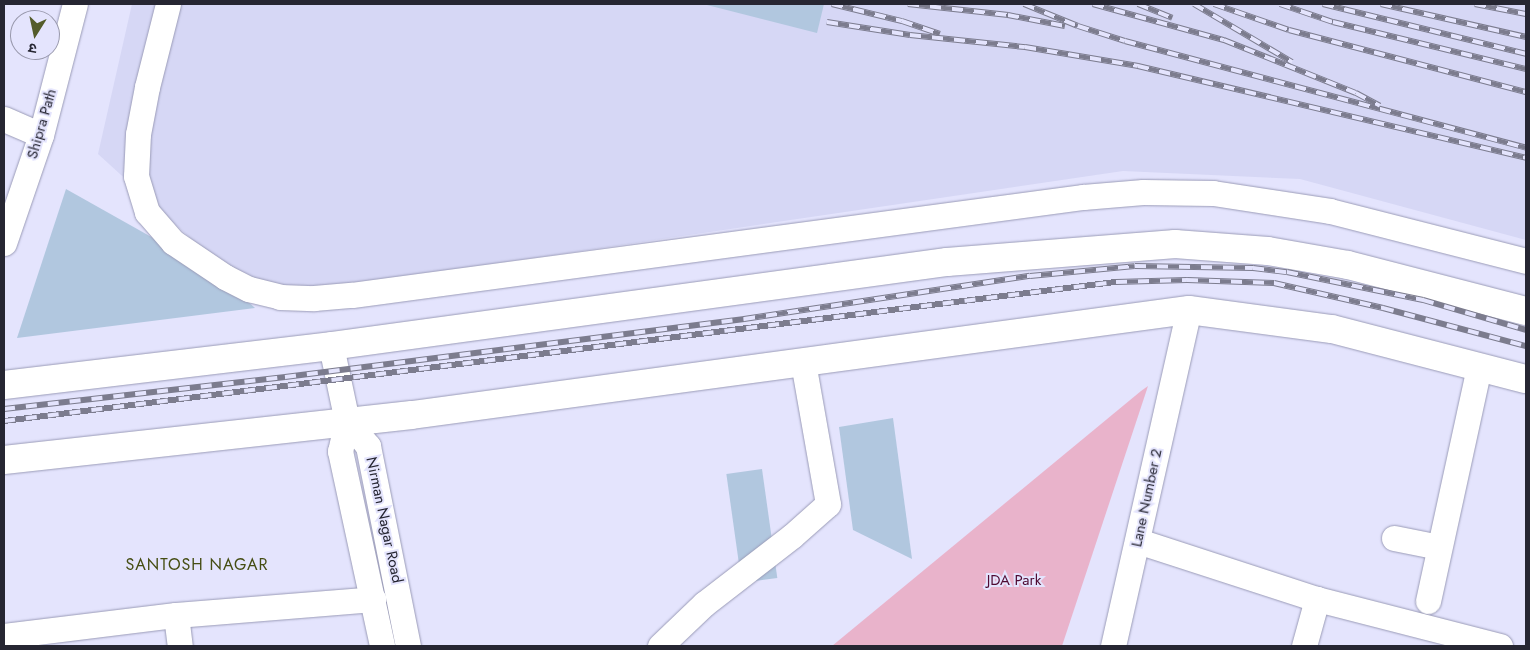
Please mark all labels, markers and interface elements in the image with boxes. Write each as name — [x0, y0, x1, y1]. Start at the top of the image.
north arrow — [10, 10, 60, 60]
text: उ — [27, 38, 38, 59]
street label: Shipra Path — [23, 87, 61, 161]
street label: Lane Number 2 — [1128, 447, 1166, 549]
street label: Nirman Nagar Road — [362, 455, 406, 585]
district label: SANTOSH NAGAR — [124, 555, 270, 575]
park label: JDA Park — [987, 572, 1041, 590]

